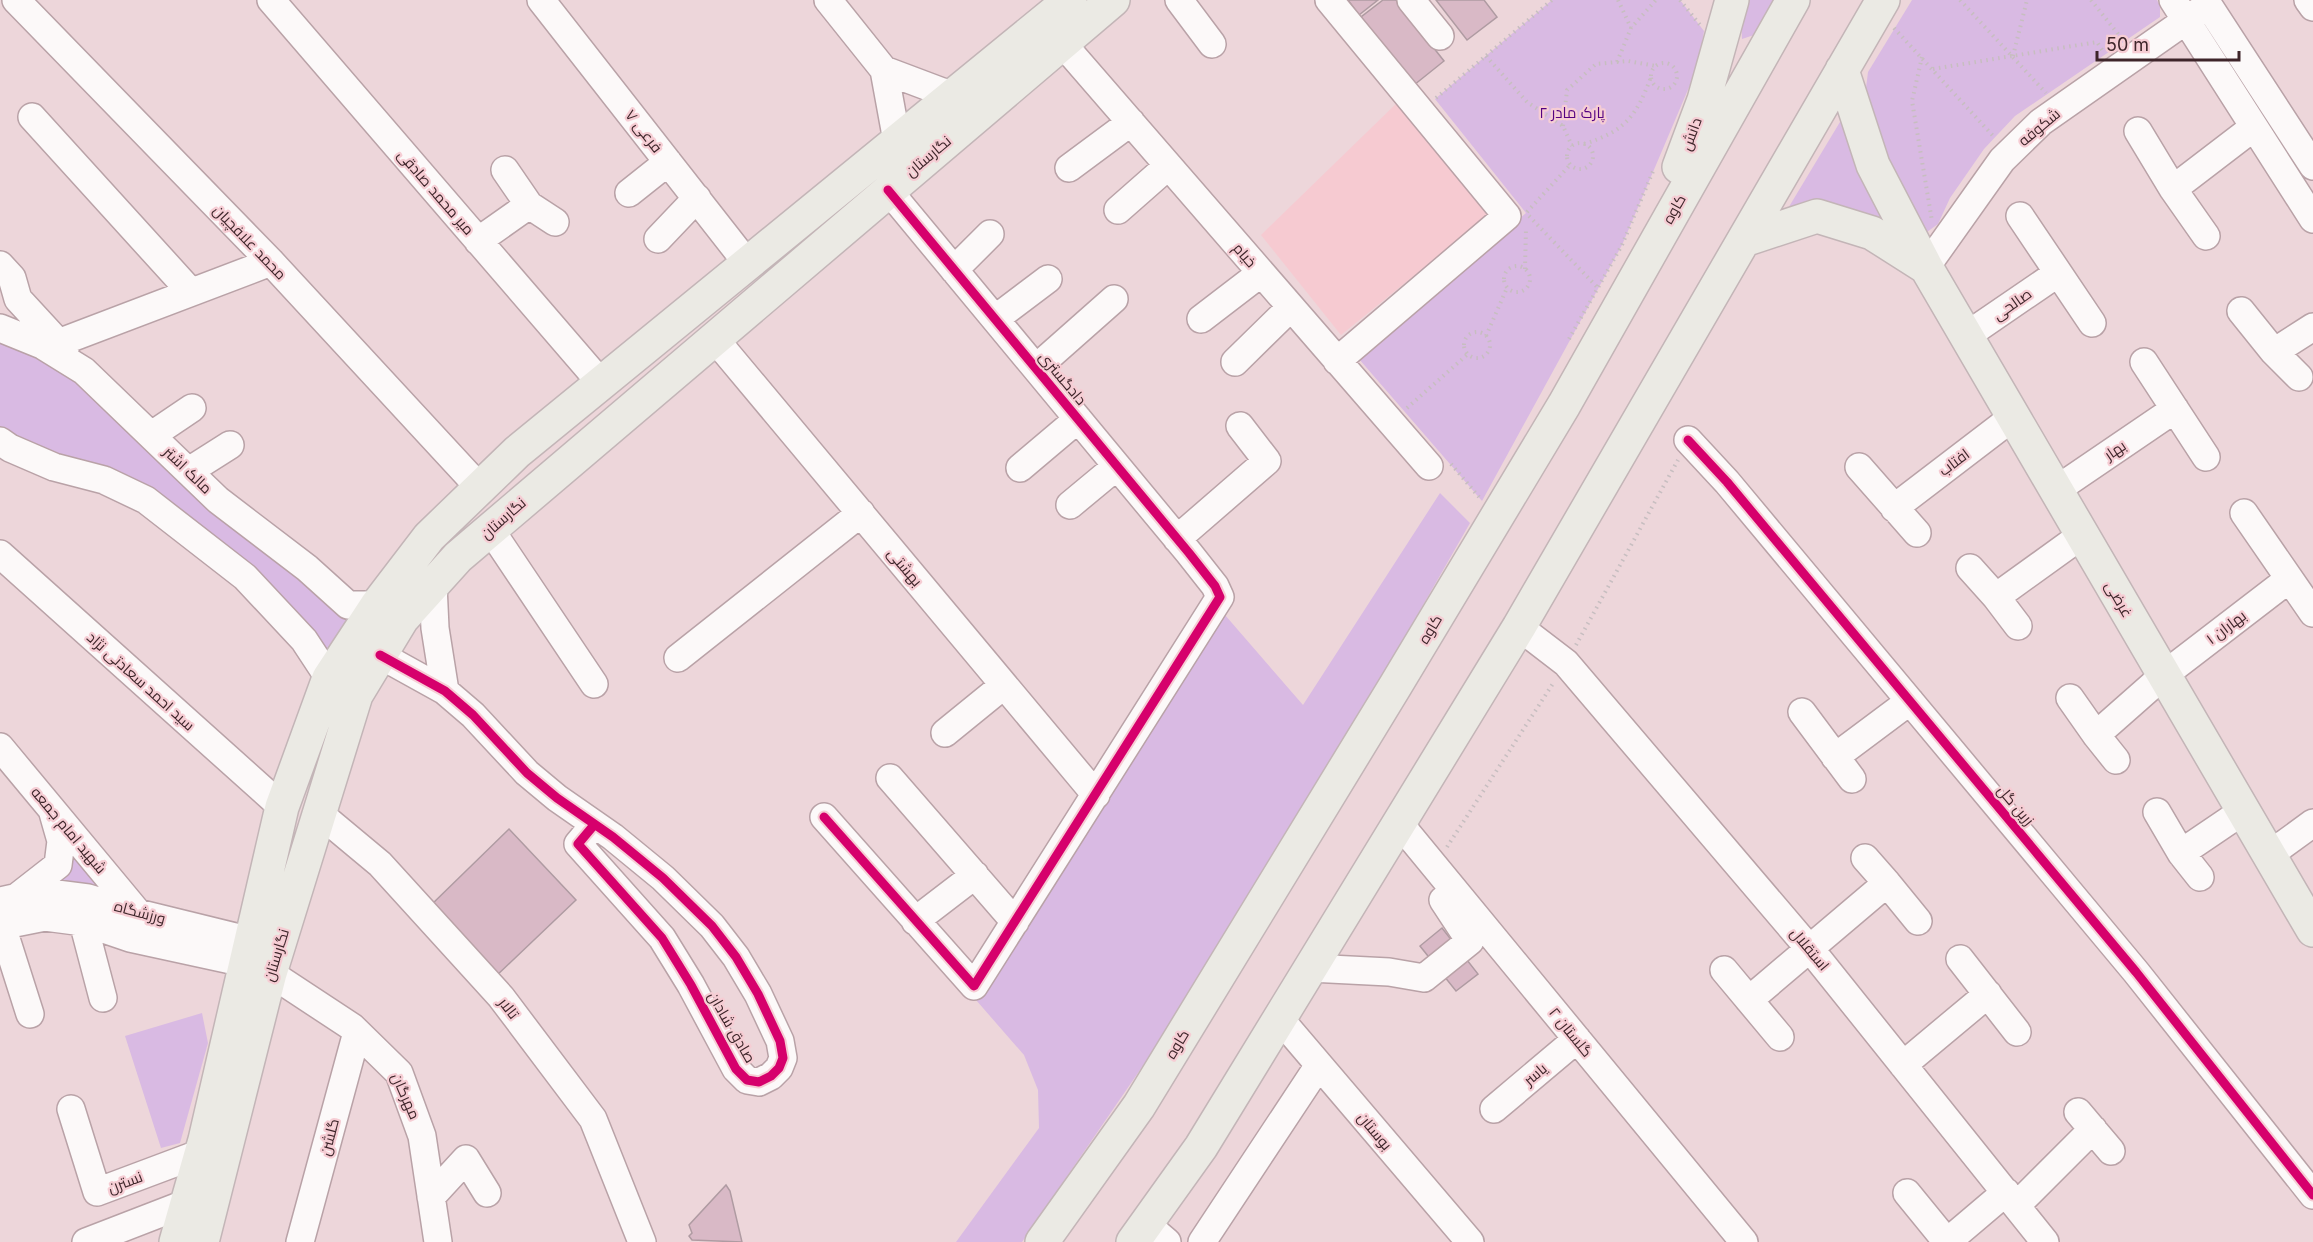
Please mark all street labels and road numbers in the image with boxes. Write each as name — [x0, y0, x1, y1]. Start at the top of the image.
street label: شکوفه — [2014, 104, 2064, 150]
street label: فرعی ۷ — [621, 106, 667, 157]
street label: دانش — [1676, 115, 1707, 154]
street label: نگارستان — [901, 131, 956, 181]
street label: میر محمد صادقی — [393, 145, 478, 239]
street label: کاوه — [1658, 191, 1690, 227]
street label: محمد علافچیان — [209, 201, 291, 284]
street label: خیام — [1228, 239, 1261, 272]
street label: صالحی — [1989, 284, 2036, 325]
street label: دادگستری — [1034, 347, 1091, 409]
street label: بهار — [2100, 436, 2130, 465]
street label: مالک اشتر — [159, 442, 216, 498]
street label: افتاب — [1935, 444, 1973, 480]
street label: نگارستان — [476, 493, 530, 544]
street label: بهشتی — [883, 544, 927, 591]
street label: غرضی — [2100, 577, 2137, 621]
street label: بهاران ۱ — [2202, 606, 2250, 649]
street label: کاوه — [1414, 611, 1446, 647]
street label: سید احمد سعادتی نژاد — [82, 628, 199, 735]
street label: زرین گل — [1993, 781, 2038, 830]
street label: شهید امام جمعه — [26, 783, 111, 878]
street label: ورزشگاه — [112, 896, 168, 928]
street label: استقلال — [1786, 924, 1834, 974]
street label: نگارستان — [259, 926, 294, 984]
street label: صادق شادان — [703, 988, 760, 1067]
street label: تالار — [494, 993, 523, 1023]
street label: گلستان ۲ — [1544, 1003, 1597, 1061]
street label: کاوه — [1161, 1026, 1193, 1062]
street label: یاسر — [1519, 1059, 1551, 1090]
street label: مهرگان — [387, 1070, 425, 1122]
street label: بوستان — [1353, 1108, 1396, 1155]
street label: گلشن — [315, 1116, 344, 1158]
street label: نسترن — [105, 1167, 145, 1198]

